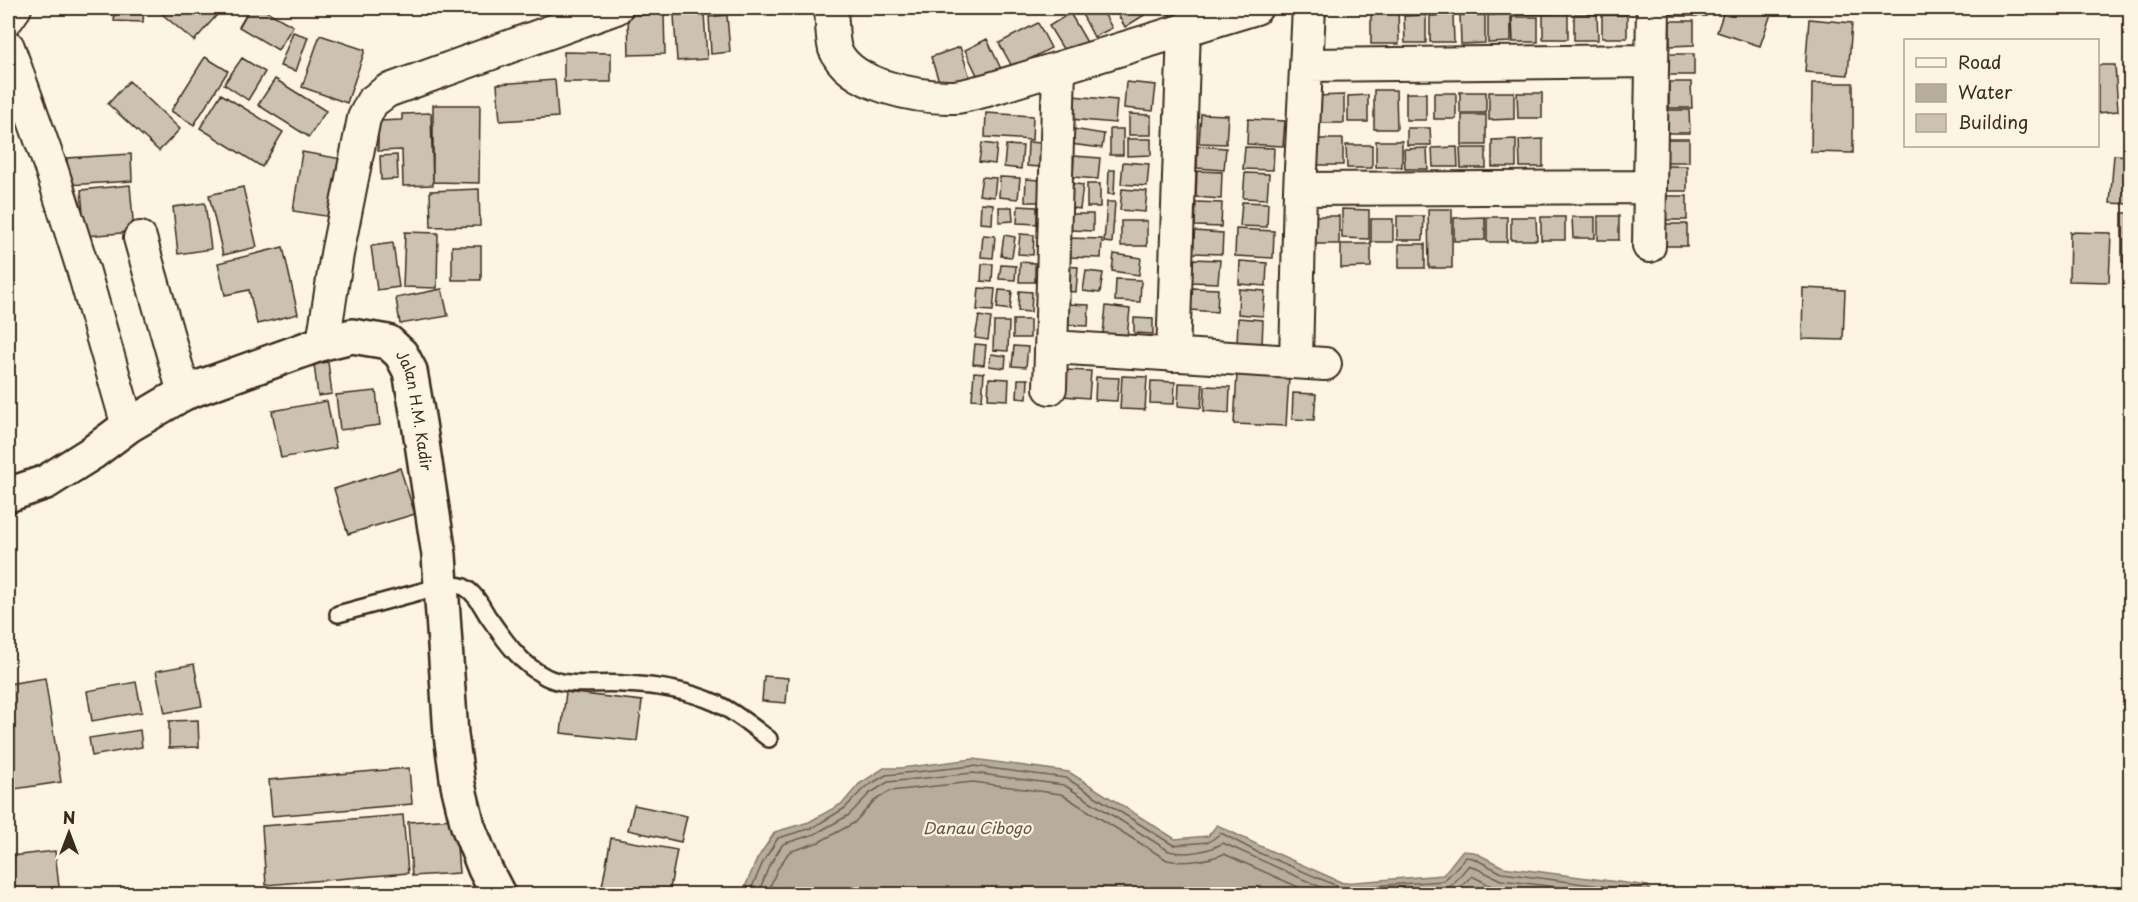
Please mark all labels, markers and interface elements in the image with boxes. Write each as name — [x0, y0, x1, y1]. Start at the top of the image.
legend — [1904, 39, 2099, 147]
text: Road — [1958, 48, 2002, 75]
text: Water — [1958, 78, 2013, 105]
text: Building — [1958, 108, 2028, 135]
street label: Jalan H.M. Kadir — [391, 346, 439, 472]
north arrow — [39, 803, 99, 863]
text: N — [63, 805, 75, 829]
water label: Danau Cibogo — [923, 815, 1032, 839]

